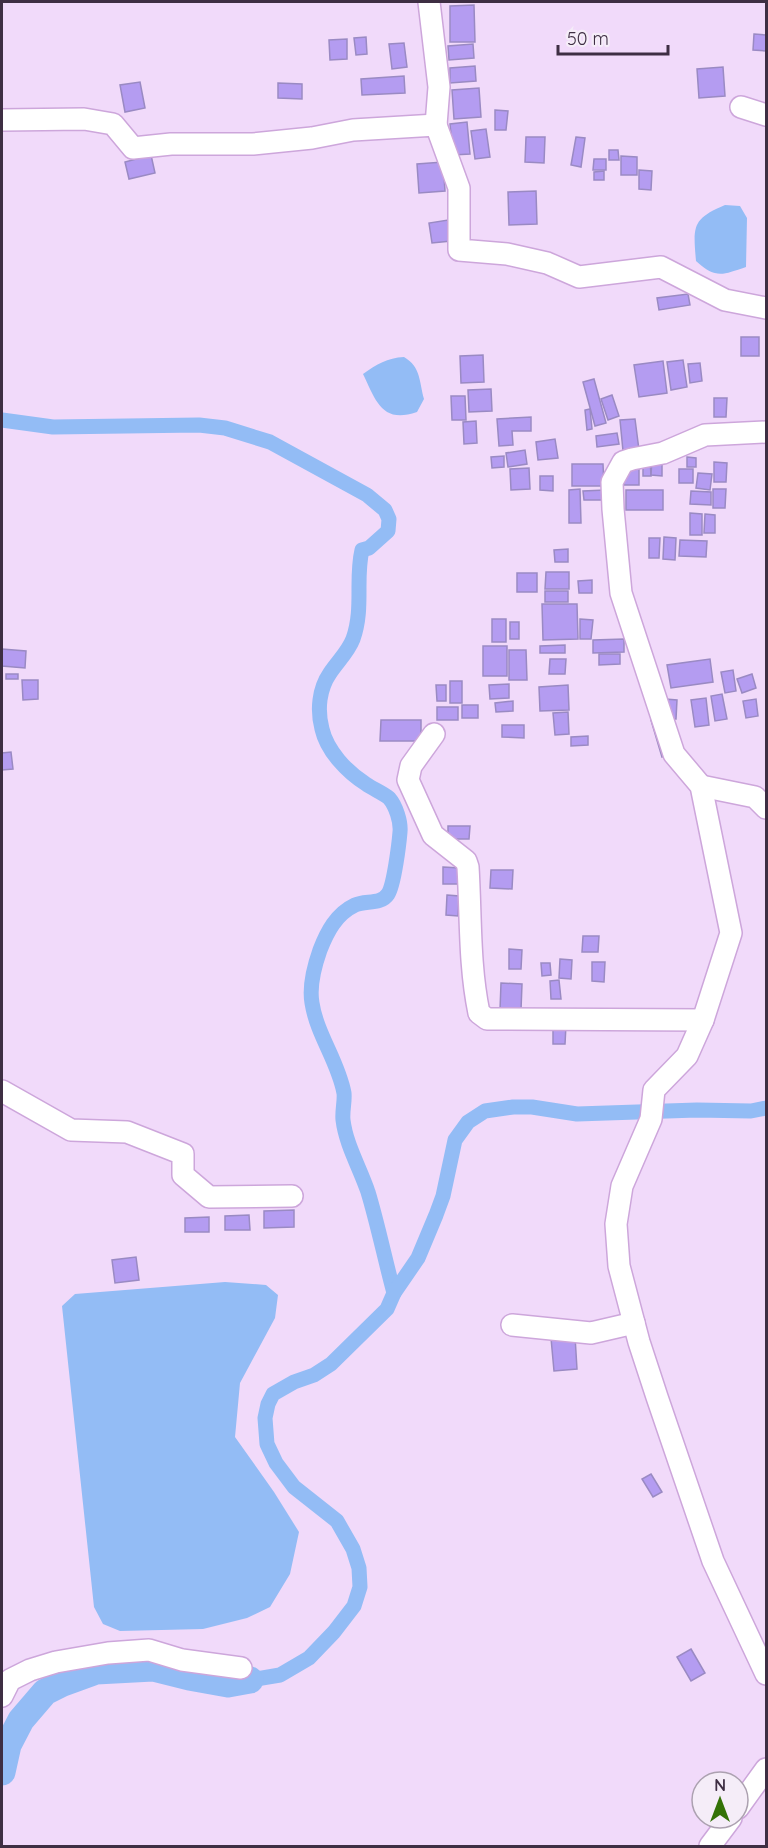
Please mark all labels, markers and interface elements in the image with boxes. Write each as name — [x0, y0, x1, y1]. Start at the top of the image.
scale bar — [558, 18, 668, 56]
text: 50 m — [567, 27, 609, 50]
north arrow — [690, 1770, 750, 1830]
text: N — [714, 1775, 726, 1795]

